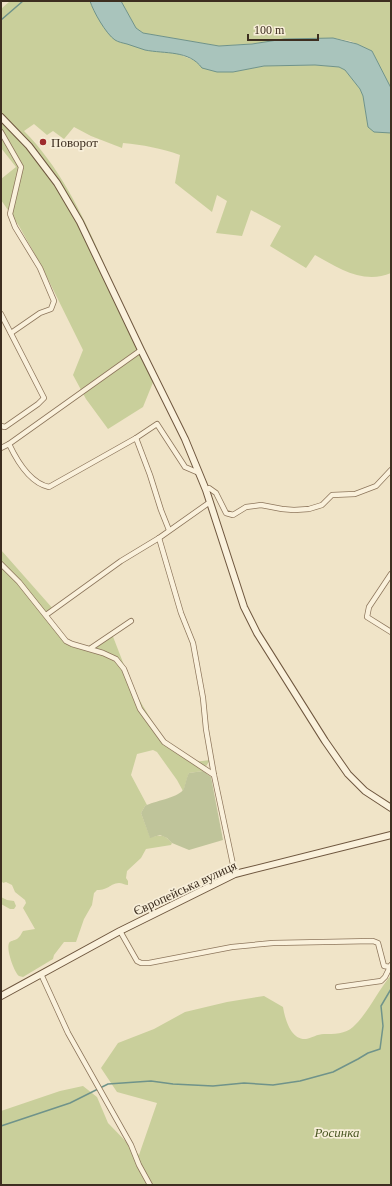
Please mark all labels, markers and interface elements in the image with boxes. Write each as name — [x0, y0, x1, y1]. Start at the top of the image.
scale bar — [248, 16, 318, 42]
text: 100 m — [254, 23, 285, 37]
place label: Поворот — [51, 135, 98, 150]
marker: Поворот — [38, 137, 48, 147]
street label: Європейська вулиця — [131, 857, 239, 919]
park label: Росинка — [314, 1125, 360, 1140]

